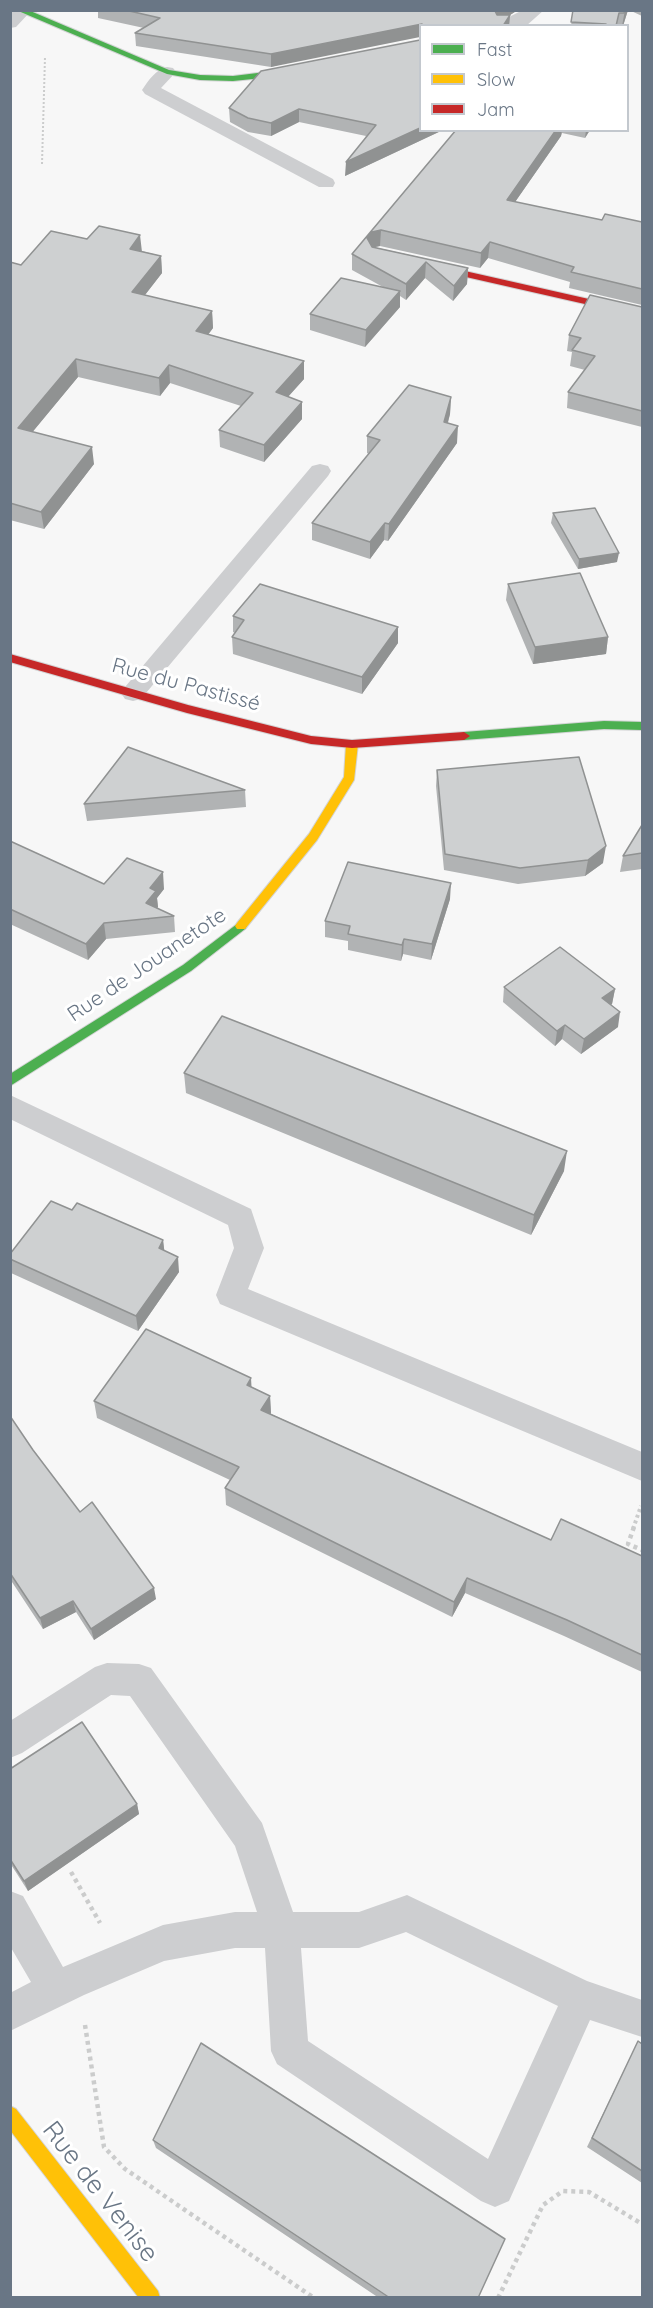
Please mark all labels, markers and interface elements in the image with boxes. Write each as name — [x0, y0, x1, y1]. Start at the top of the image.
legend — [419, 24, 629, 132]
text: Fast — [477, 38, 512, 61]
text: Slow — [477, 68, 515, 91]
text: Jam — [477, 98, 515, 121]
street label: Rue du Pastissé — [109, 653, 263, 717]
street label: Rue de Jouanetote — [63, 903, 231, 1027]
street label: Rue de Venise — [35, 2115, 165, 2269]

